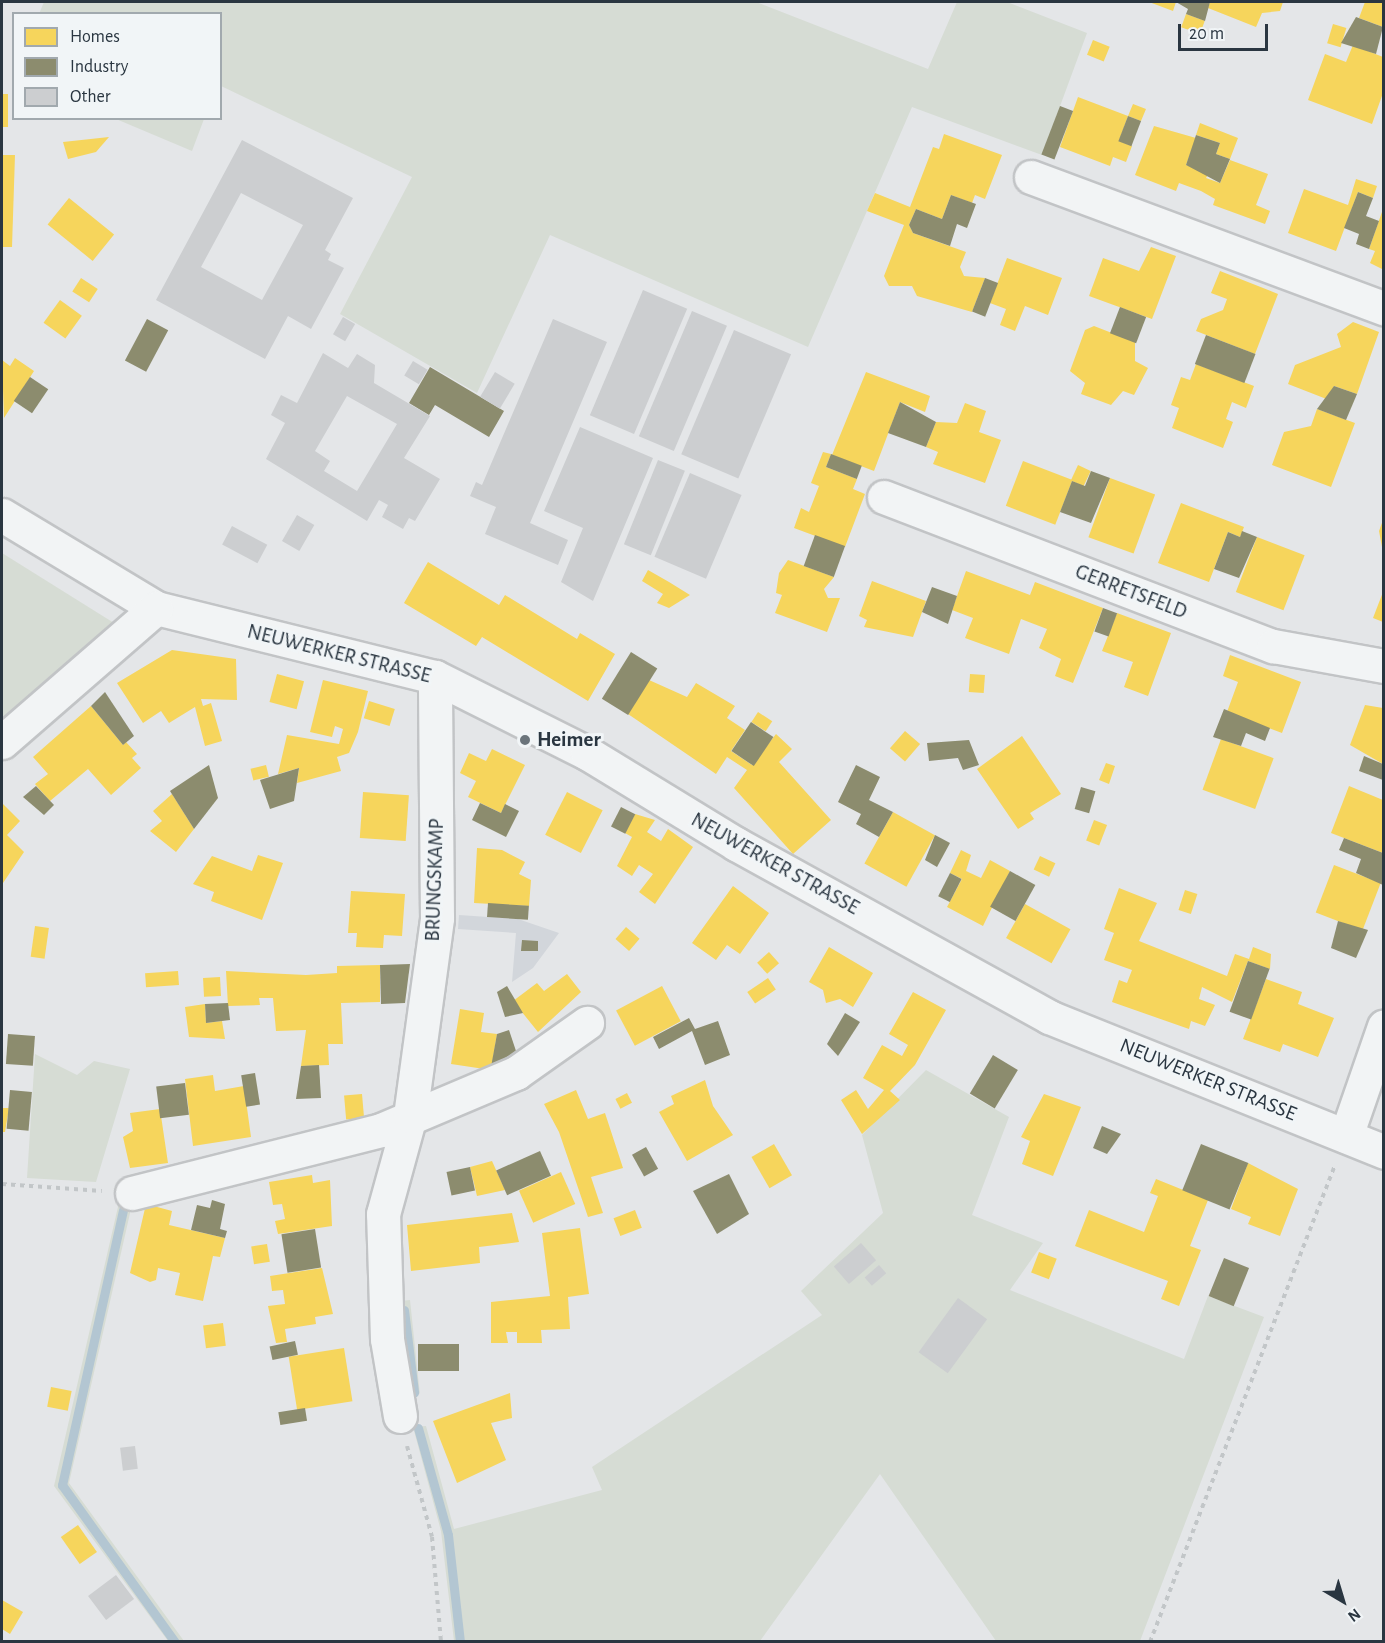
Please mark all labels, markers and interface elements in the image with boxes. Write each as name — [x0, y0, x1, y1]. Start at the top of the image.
legend — [12, 12, 222, 120]
scale bar — [1181, 12, 1271, 50]
text: 20 m — [1189, 25, 1224, 43]
text: Homes — [70, 28, 120, 46]
text: Industry — [70, 58, 129, 76]
text: Other — [70, 88, 111, 106]
street label: GERRETSFELD — [1072, 559, 1190, 625]
street label: NEUWERKER STRASSE — [245, 619, 433, 689]
place label: Heimer — [537, 727, 601, 753]
marker: Heimer — [518, 733, 532, 747]
street label: NEUWERKER STRASSE — [686, 807, 864, 921]
street label: BRUNGSKAMP — [420, 818, 450, 942]
street label: NEUWERKER STRASSE — [1116, 1033, 1300, 1127]
north arrow — [1313, 1571, 1373, 1631]
text: N — [1345, 1605, 1363, 1625]

